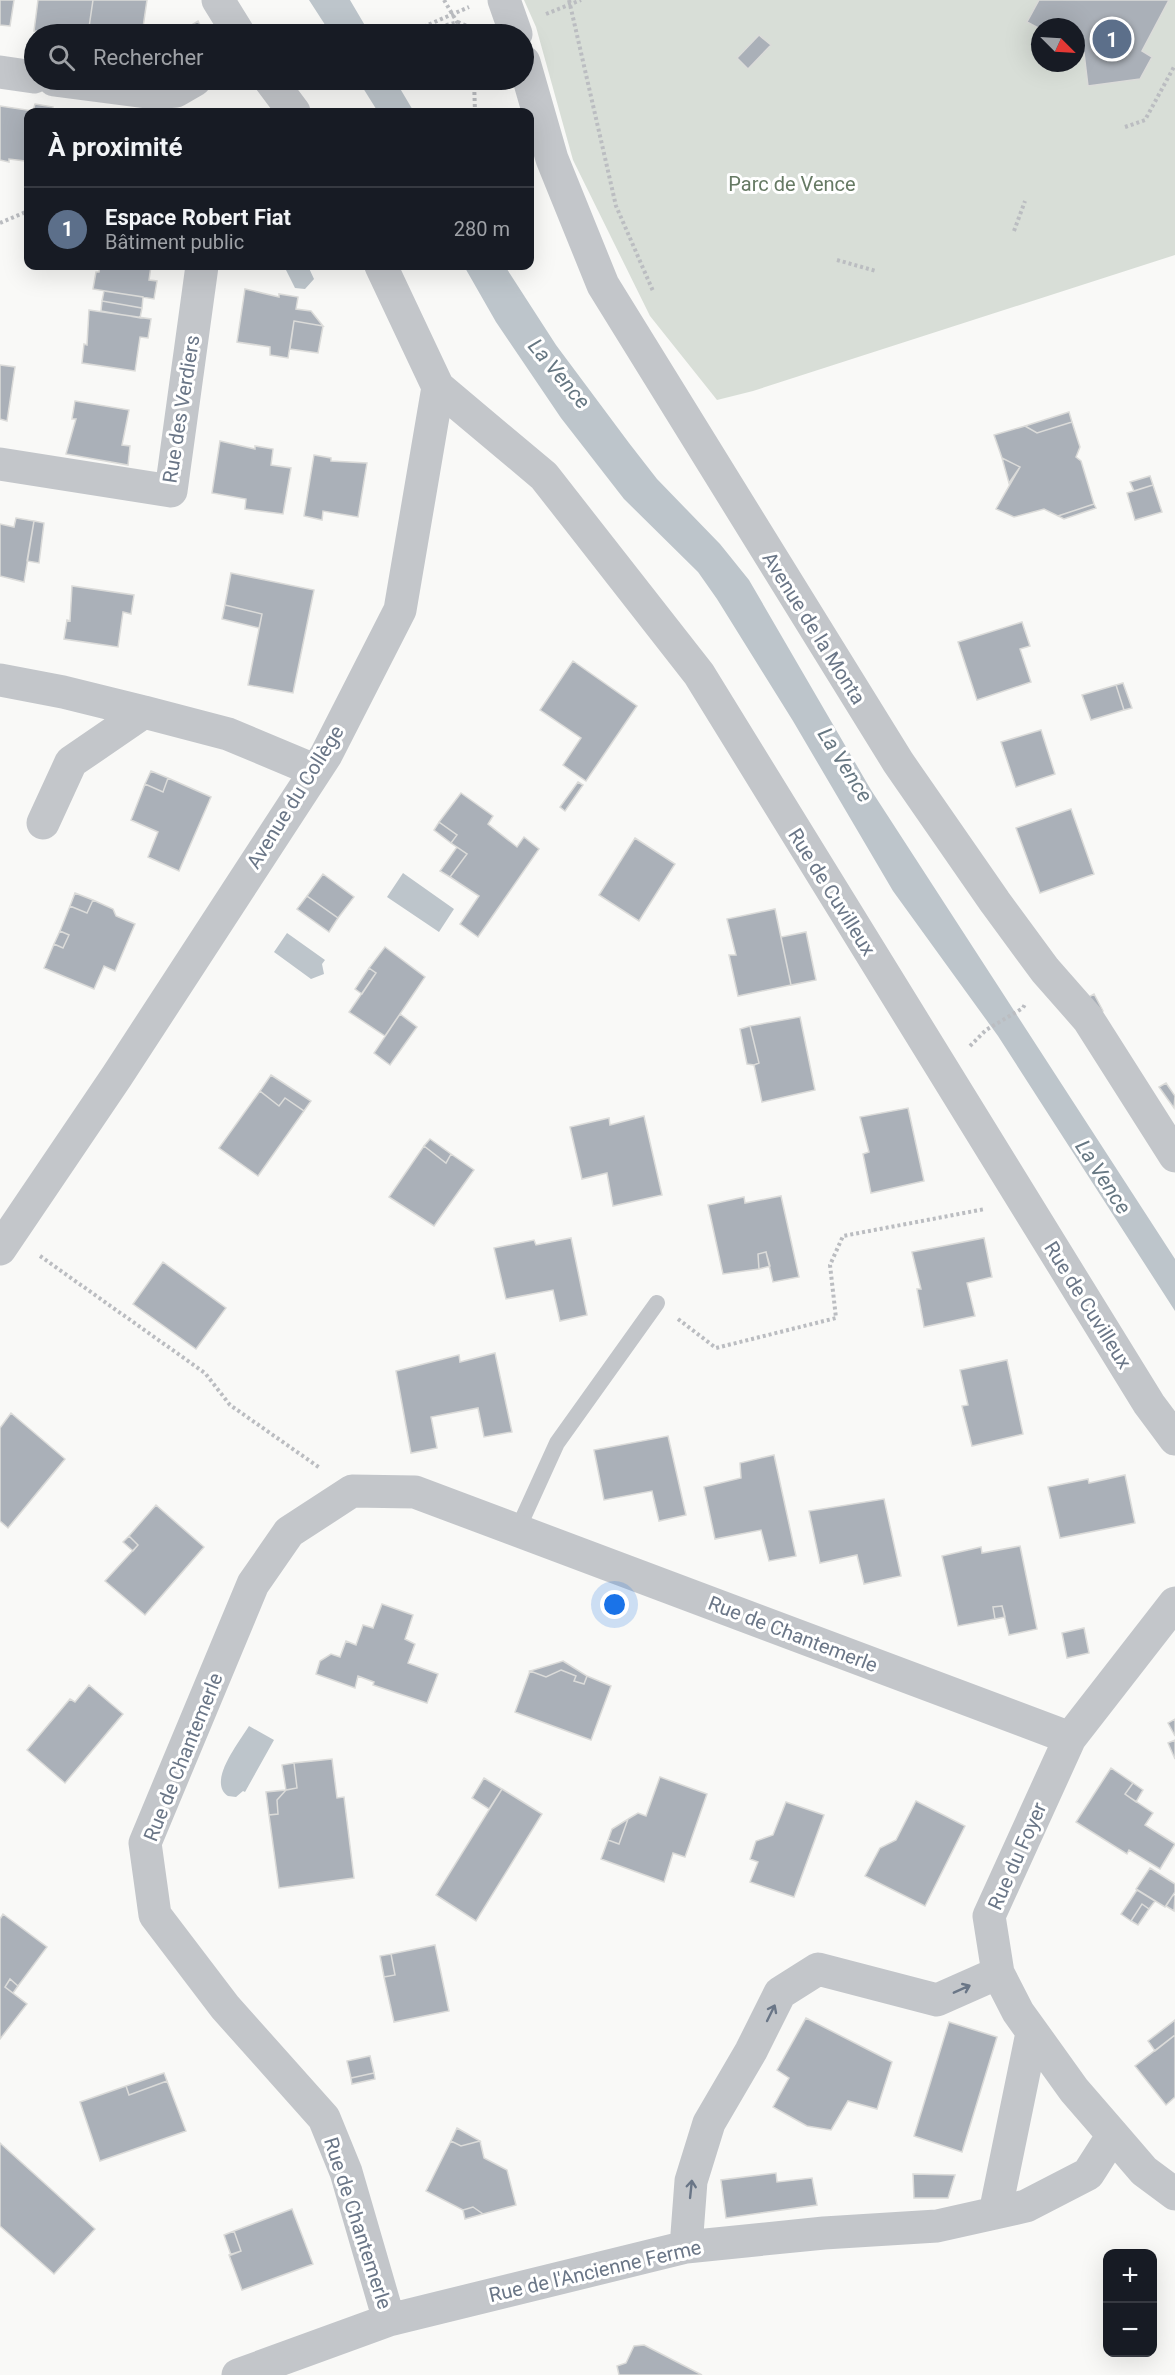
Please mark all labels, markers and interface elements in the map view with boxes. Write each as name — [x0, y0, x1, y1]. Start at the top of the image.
pin: 1 — [1092, 16, 1132, 62]
north arrow — [1031, 18, 1085, 72]
search box — [24, 24, 534, 90]
icon: search — [45, 41, 78, 74]
text: Rechercher — [93, 45, 204, 70]
text: À proximité — [48, 132, 182, 162]
park label: Parc de Vence — [728, 172, 856, 196]
text: Espace Robert Fiat — [105, 205, 291, 230]
text: 1 — [62, 217, 73, 241]
text: 280 m — [454, 217, 510, 241]
text: Bâtiment public — [105, 230, 244, 254]
street label: Rue des Verdiers — [157, 333, 205, 485]
water label: La Vence — [523, 334, 595, 414]
street label: Avenue de la Monta — [757, 547, 871, 709]
street label: Avenue du Collège — [241, 721, 349, 873]
water label: La Vence — [813, 723, 877, 807]
street label: Rue de Cuvilleux — [783, 824, 881, 960]
water label: La Vence — [1070, 1136, 1136, 1219]
street label: Rue de Cuvilleux — [1039, 1237, 1137, 1373]
your location — [600, 1590, 629, 1619]
street label: Rue de Chantemerle — [705, 1591, 881, 1677]
street label: Rue de Chantemerle — [138, 1669, 228, 1845]
street label: Rue du Foyer — [983, 1798, 1051, 1913]
one-way arrow — [952, 1983, 970, 1994]
one-way arrow — [765, 2004, 777, 2022]
street label: Rue de Chantemerle — [319, 2134, 397, 2312]
one-way arrow — [686, 2179, 697, 2199]
street label: Rue de l'Ancienne Ferme — [487, 2235, 703, 2307]
map controls — [1103, 2249, 1157, 2357]
button: + — [1103, 2249, 1157, 2303]
button: − — [1103, 2303, 1157, 2357]

